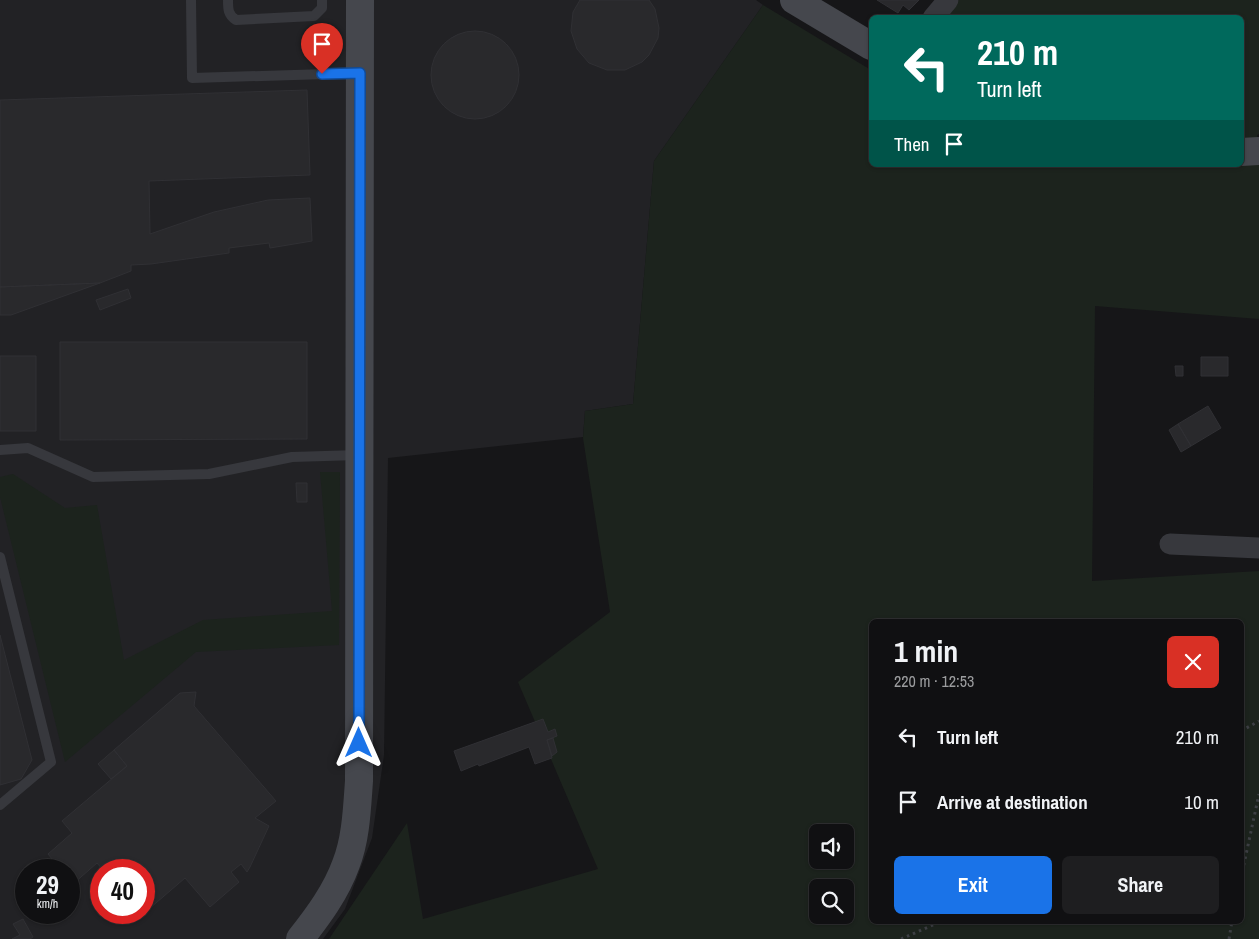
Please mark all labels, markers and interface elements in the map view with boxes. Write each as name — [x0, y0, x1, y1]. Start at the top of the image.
pin — [301, 23, 343, 74]
text: 210 m — [977, 29, 1058, 76]
icon: arrive — [308, 30, 336, 58]
icon: left — [894, 35, 959, 100]
text: Turn left — [977, 74, 1042, 104]
icon: arrive — [940, 130, 968, 158]
text: Then — [894, 131, 930, 157]
text: 1 min — [894, 631, 958, 671]
button: close — [1167, 636, 1219, 688]
text: 220 m · 12:53 — [894, 670, 974, 692]
position arrow — [332, 716, 384, 768]
icon: left — [894, 723, 922, 751]
text: Turn left — [937, 724, 998, 750]
text: 210 m — [1176, 724, 1219, 750]
icon: arrive — [894, 788, 922, 816]
text: Arrive at destination — [937, 789, 1088, 815]
text: 10 m — [1184, 789, 1219, 815]
map controls — [809, 824, 854, 924]
button: sound — [809, 824, 854, 869]
button: Exit — [894, 856, 1052, 914]
button: Share — [1062, 856, 1219, 914]
speed limit sign: 40 — [90, 859, 155, 924]
text: 29 — [36, 868, 59, 902]
button: search — [809, 879, 854, 924]
text: km/h — [37, 896, 58, 912]

